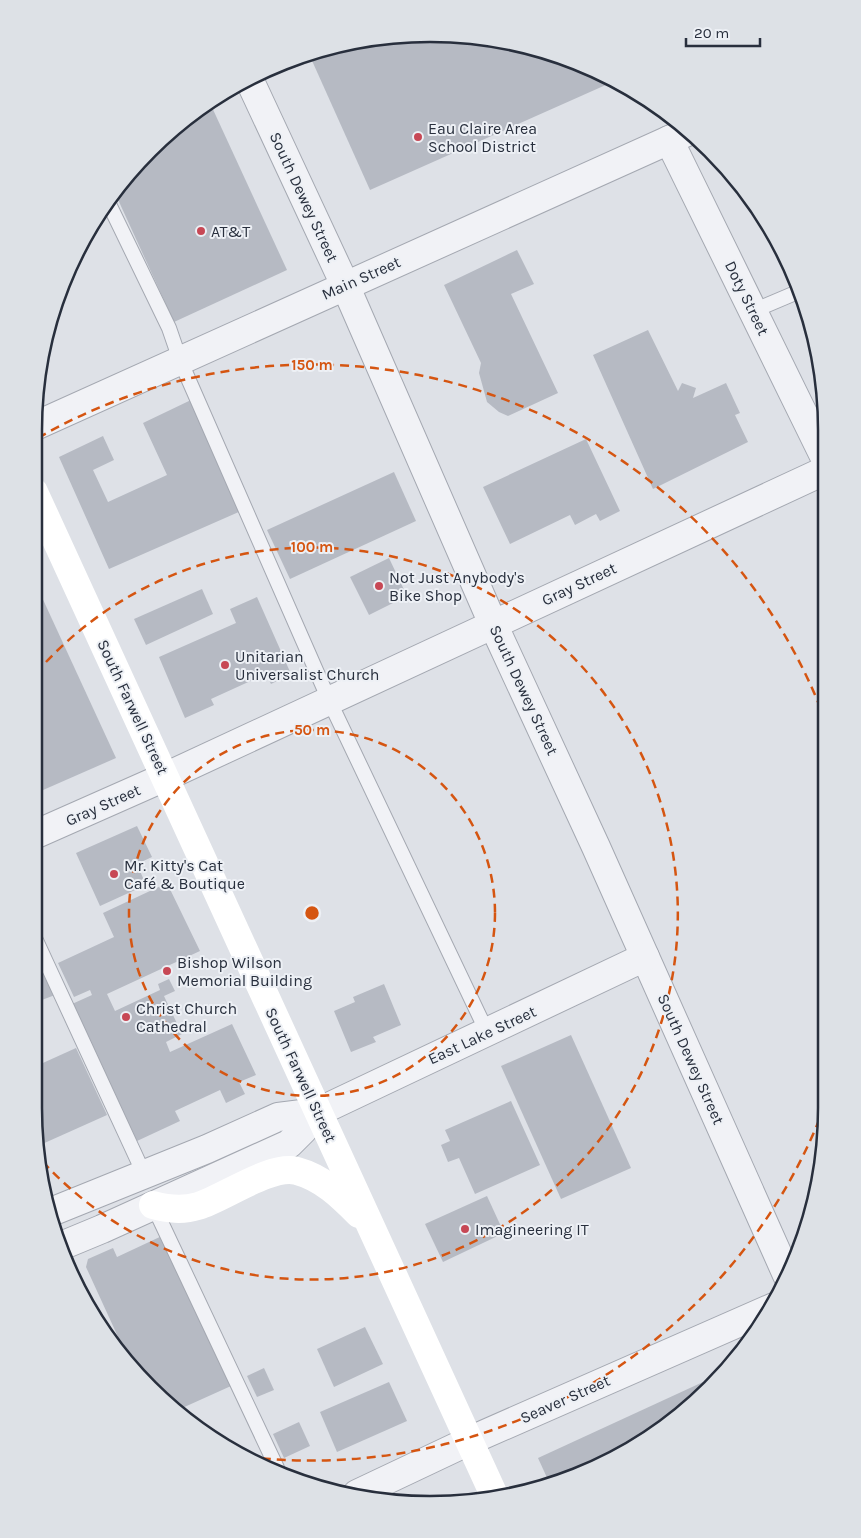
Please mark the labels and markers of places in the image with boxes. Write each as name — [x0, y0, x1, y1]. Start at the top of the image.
place label: Eau Claire Area School District — [428, 119, 537, 156]
marker: Eau Claire Area School District — [412, 131, 424, 143]
place label: AT&T — [211, 222, 250, 241]
marker: AT&T — [195, 225, 207, 237]
place label: Not Just Anybody's Bike Shop — [389, 568, 525, 605]
marker: Not Just Anybody's Bike Shop — [373, 580, 385, 592]
place label: Unitarian Universalist Church — [235, 647, 379, 684]
marker: Unitarian Universalist Church — [219, 659, 231, 671]
place label: Mr. Kitty's Cat Café & Boutique — [124, 856, 245, 893]
marker: Mr. Kitty's Cat Café & Boutique — [108, 868, 120, 880]
centre of rings — [303, 904, 321, 922]
place label: Bishop Wilson Memorial Building — [177, 953, 312, 990]
marker: Bishop Wilson Memorial Building — [161, 965, 173, 977]
place label: Christ Church Cathedral — [136, 999, 237, 1036]
marker: Christ Church Cathedral — [120, 1011, 132, 1023]
place label: Imagineering IT — [475, 1220, 589, 1239]
marker: Imagineering IT — [459, 1223, 471, 1235]

